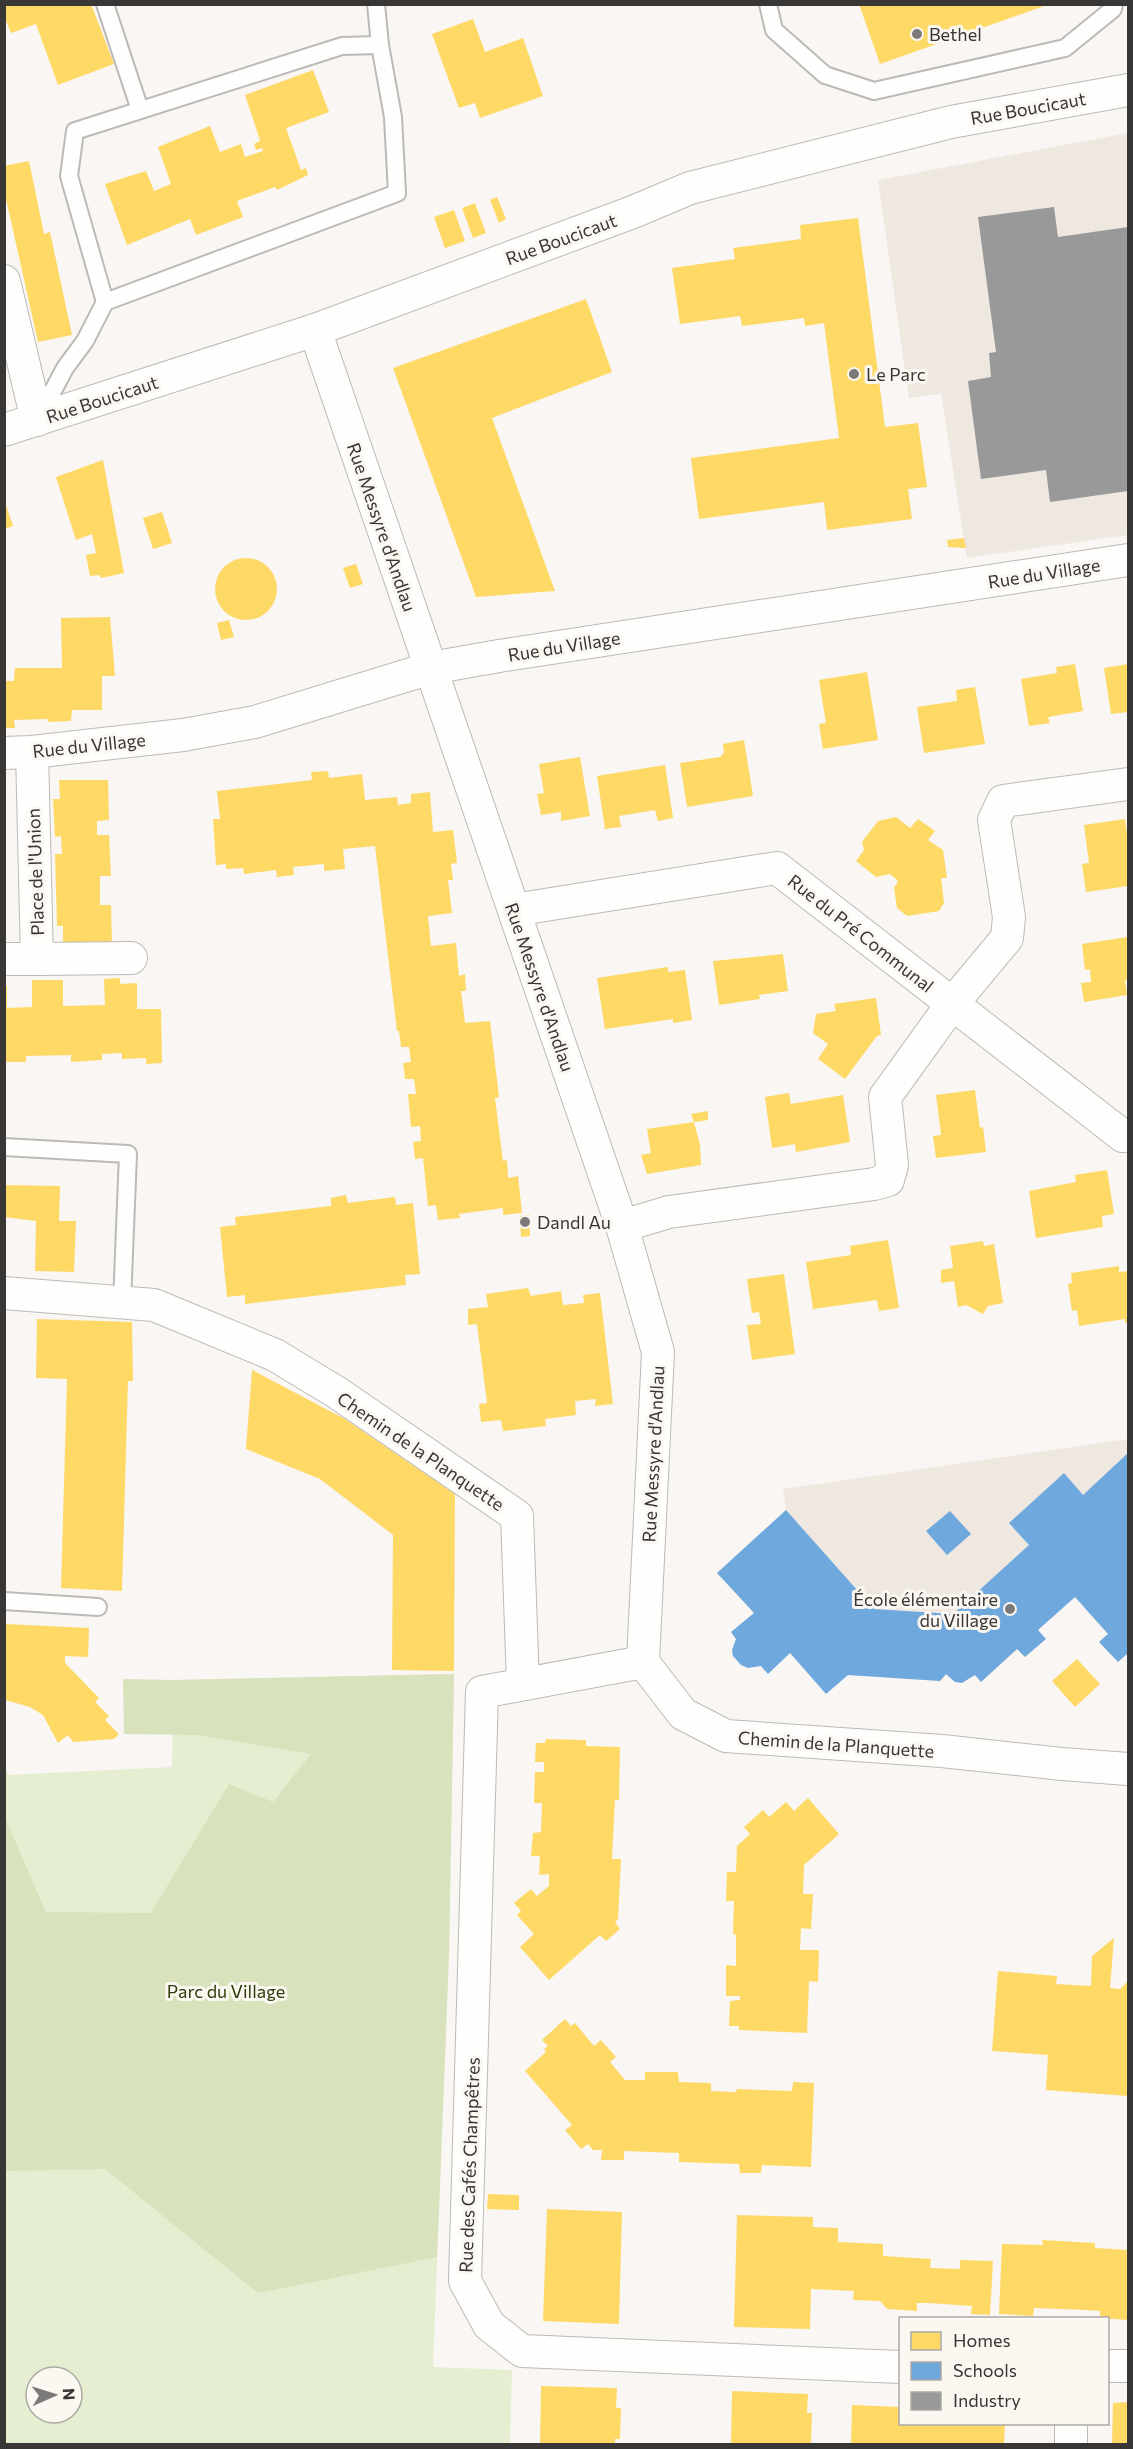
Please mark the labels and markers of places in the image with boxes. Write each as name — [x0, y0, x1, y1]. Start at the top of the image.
place label: Bethel — [929, 23, 982, 45]
marker: Bethel — [910, 27, 924, 41]
place label: Le Parc — [866, 363, 926, 385]
marker: Le Parc — [847, 367, 861, 381]
place label: Dandl Au — [537, 1211, 611, 1233]
marker: Dandl Au — [518, 1215, 532, 1229]
place label: École élémentaire du Village — [853, 1588, 998, 1631]
marker: École élémentaire du Village — [1003, 1602, 1017, 1616]

